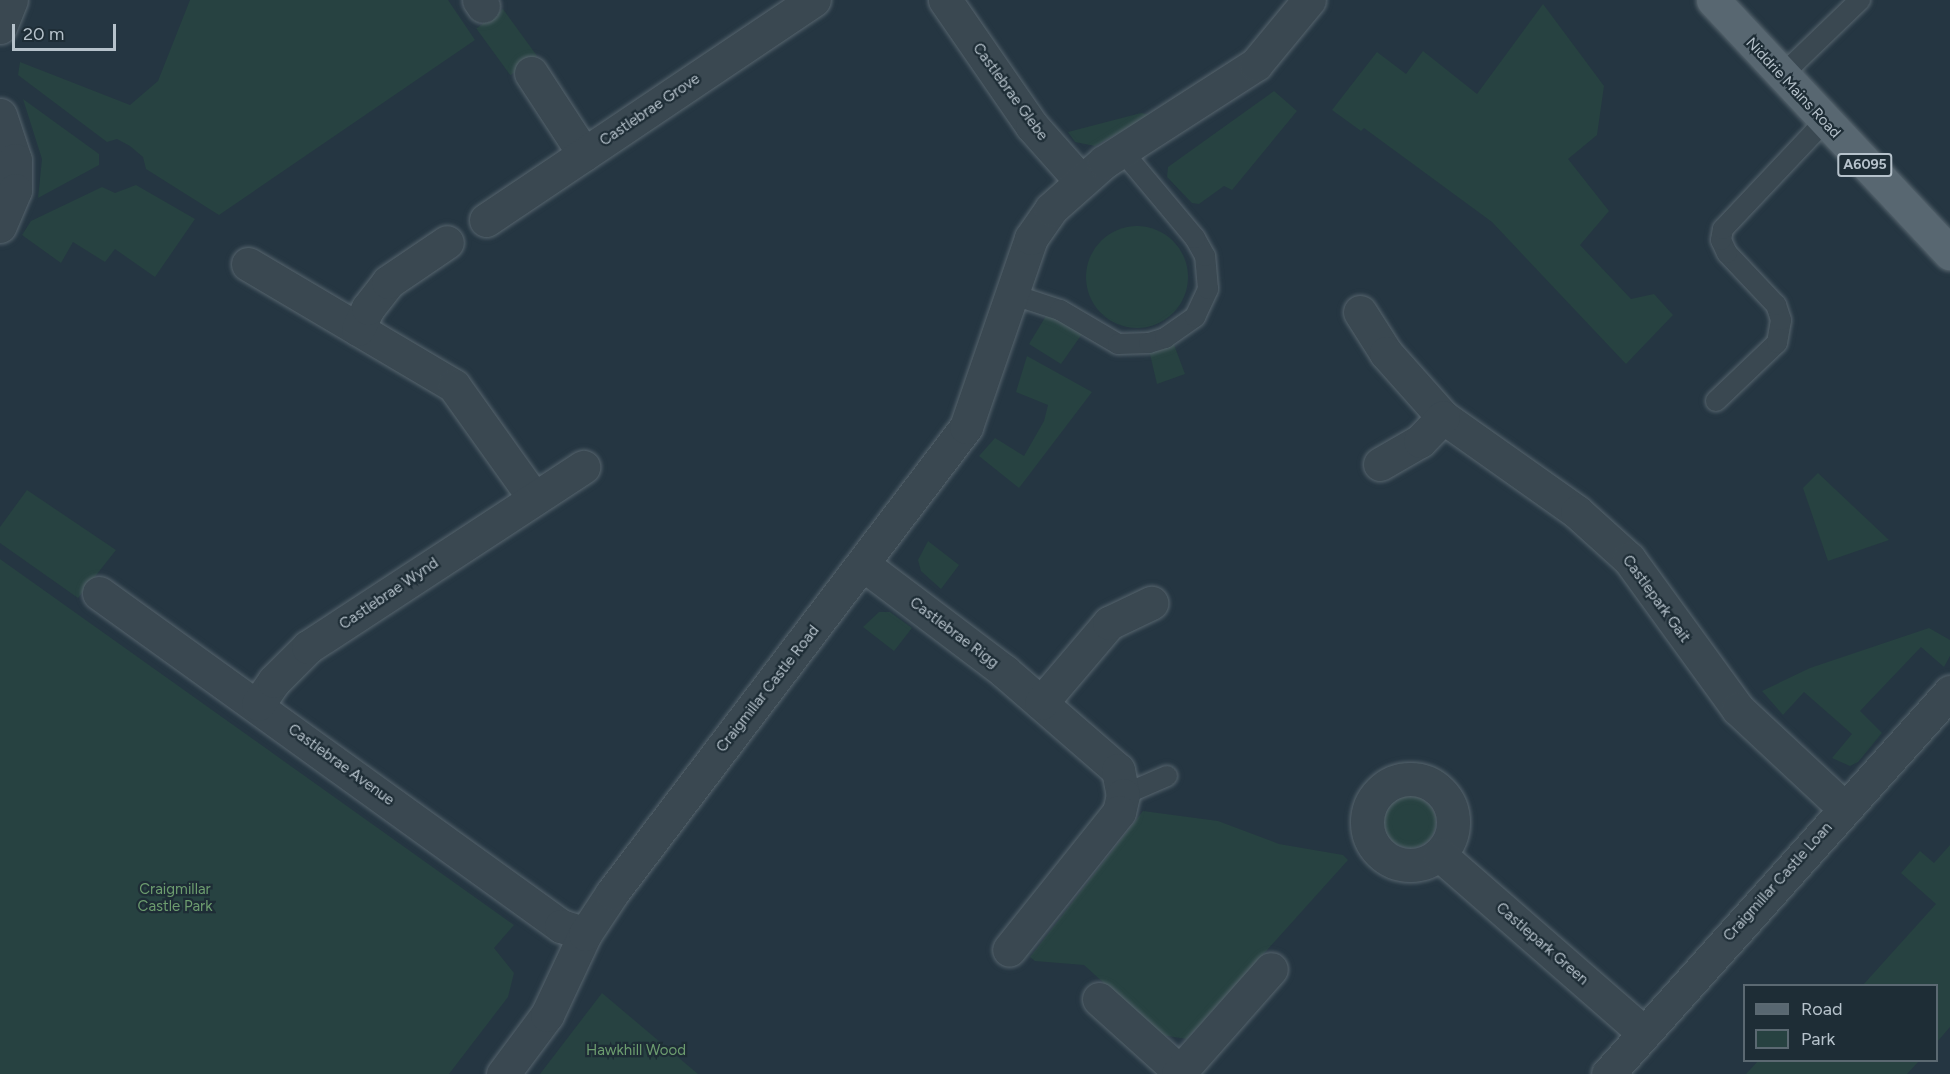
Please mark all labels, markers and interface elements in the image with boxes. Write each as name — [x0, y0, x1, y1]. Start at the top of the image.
scale bar — [15, 12, 118, 50]
text: 20 m — [23, 23, 64, 45]
street label: Niddrie Mains Road — [1742, 34, 1844, 142]
street label: Castlebrae Glebe — [969, 40, 1051, 144]
street label: Castlebrae Grove — [597, 70, 703, 150]
road number: A6095 — [1836, 154, 1894, 176]
street label: Castlepark Gait — [1618, 552, 1694, 646]
street label: Castlebrae Wynd — [336, 554, 442, 634]
street label: Castlebrae Rigg — [906, 594, 1002, 672]
street label: Craigmillar Castle Road — [713, 622, 823, 756]
street label: Castlebrae Avenue — [284, 720, 398, 810]
street label: Craigmillar Castle Loan — [1720, 819, 1836, 945]
park label: Craigmillar Castle Park — [138, 880, 212, 915]
street label: Castlepark Green — [1492, 899, 1592, 989]
legend — [1743, 984, 1938, 1062]
text: Road — [1801, 998, 1842, 1020]
text: Park — [1801, 1028, 1835, 1050]
park label: Hawkhill Wood — [586, 1042, 686, 1060]

